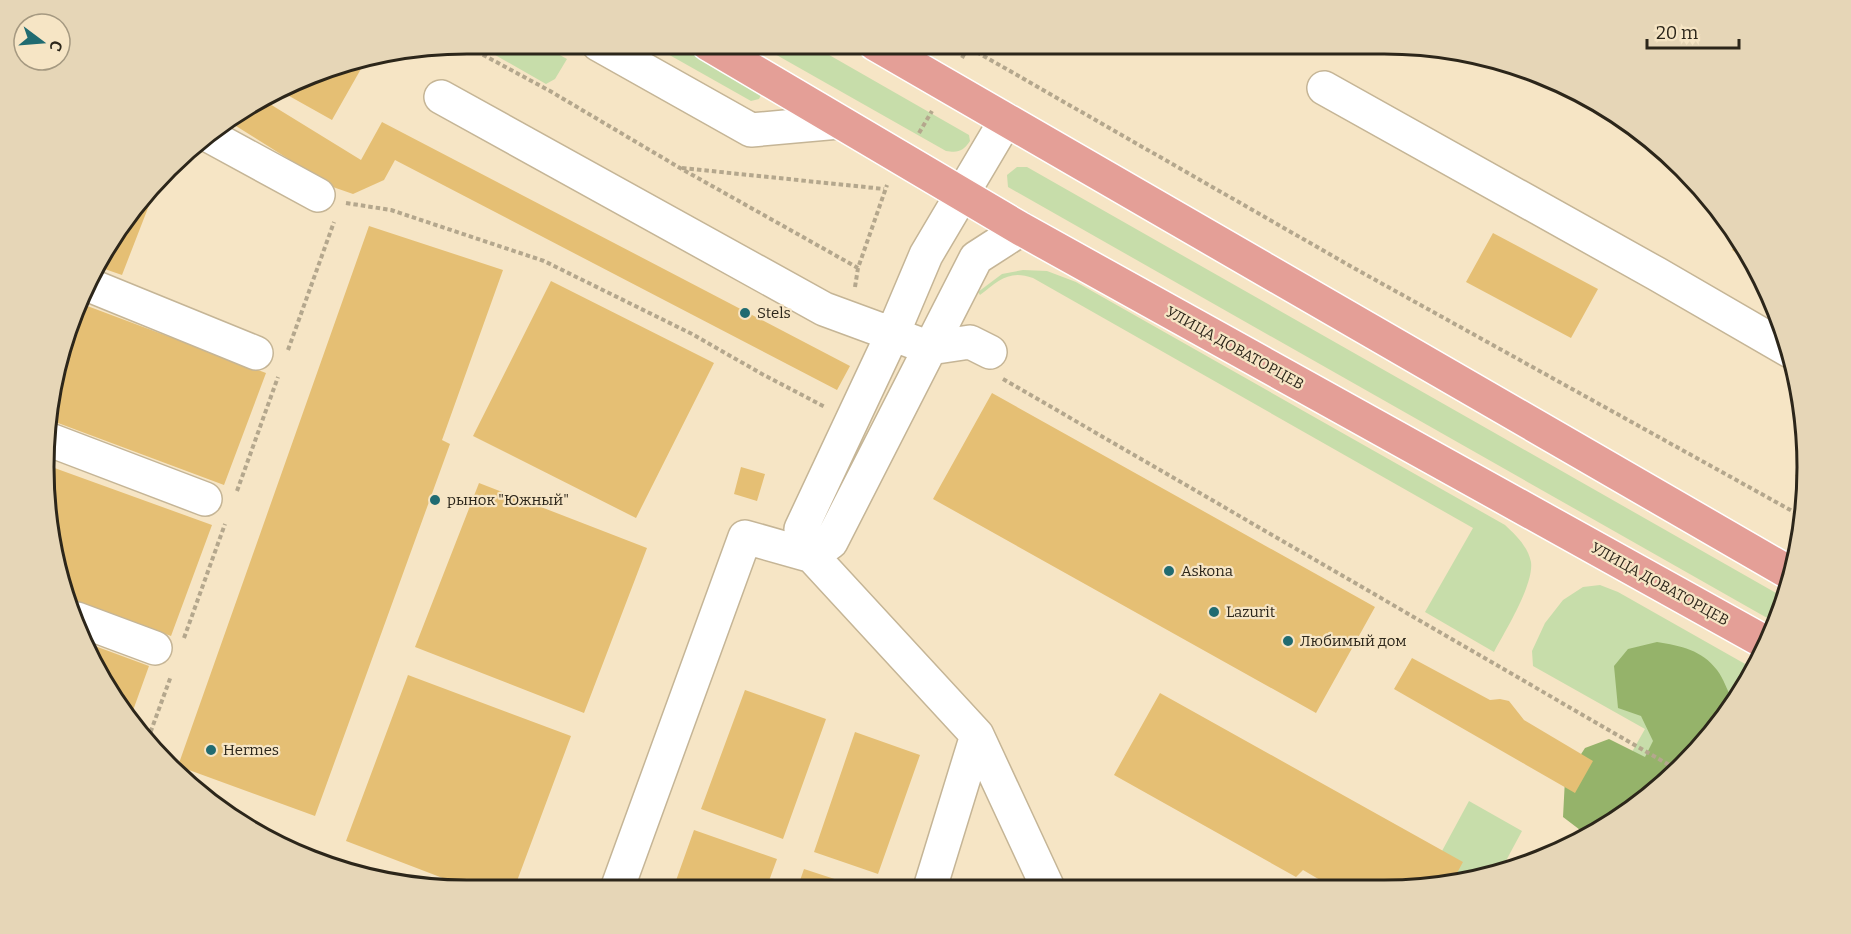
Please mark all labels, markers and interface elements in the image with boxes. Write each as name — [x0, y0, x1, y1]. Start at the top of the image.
north arrow — [12, 12, 72, 72]
scale bar — [1647, 12, 1738, 50]
text: 20 m — [1656, 22, 1698, 44]
text: С — [45, 39, 66, 53]
street label: УЛИЦА ДОВАТОРЦЕВ — [1163, 303, 1307, 393]
place label: Stels — [757, 304, 791, 322]
marker: Stels — [738, 306, 752, 320]
place label: рынок "Южный" — [447, 491, 569, 509]
marker: рынок "Южный" — [428, 493, 442, 507]
street label: УЛИЦА ДОВАТОРЦЕВ — [1588, 539, 1732, 629]
place label: Askona — [1181, 562, 1233, 580]
marker: Askona — [1162, 564, 1176, 578]
place label: Lazurit — [1226, 603, 1276, 621]
marker: Lazurit — [1207, 605, 1221, 619]
place label: Любимый дом — [1300, 632, 1407, 650]
marker: Любимый дом — [1281, 634, 1295, 648]
place label: Hermes — [223, 741, 279, 759]
marker: Hermes — [204, 743, 218, 757]

